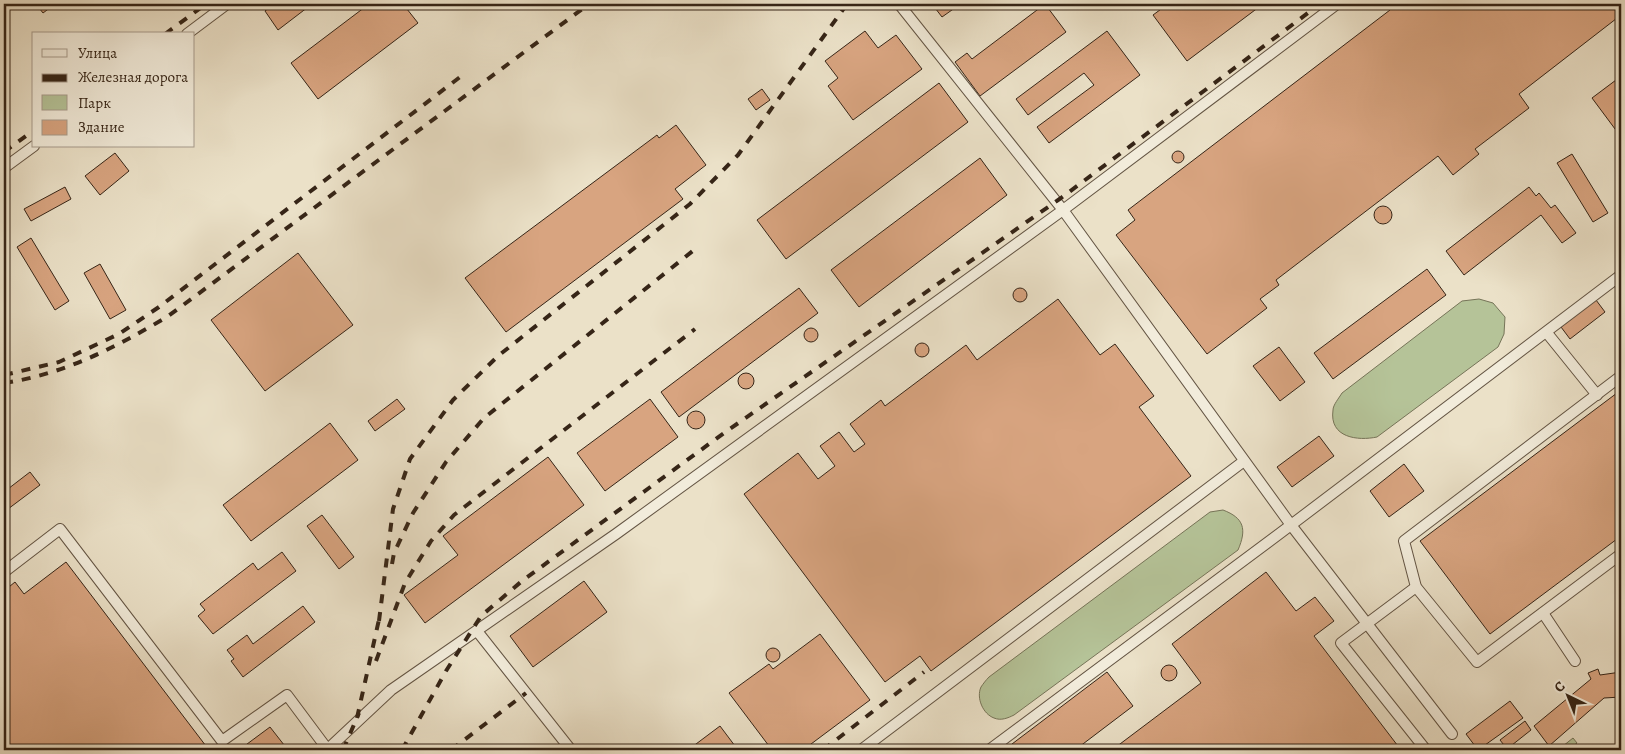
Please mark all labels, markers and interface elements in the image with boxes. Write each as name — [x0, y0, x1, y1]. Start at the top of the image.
legend — [32, 32, 195, 148]
text: Улица — [78, 43, 117, 63]
text: Железная дорога — [78, 67, 188, 87]
text: Парк — [78, 93, 111, 113]
text: Здание — [78, 117, 125, 137]
north arrow — [1542, 672, 1592, 722]
text: С — [1550, 677, 1569, 697]

